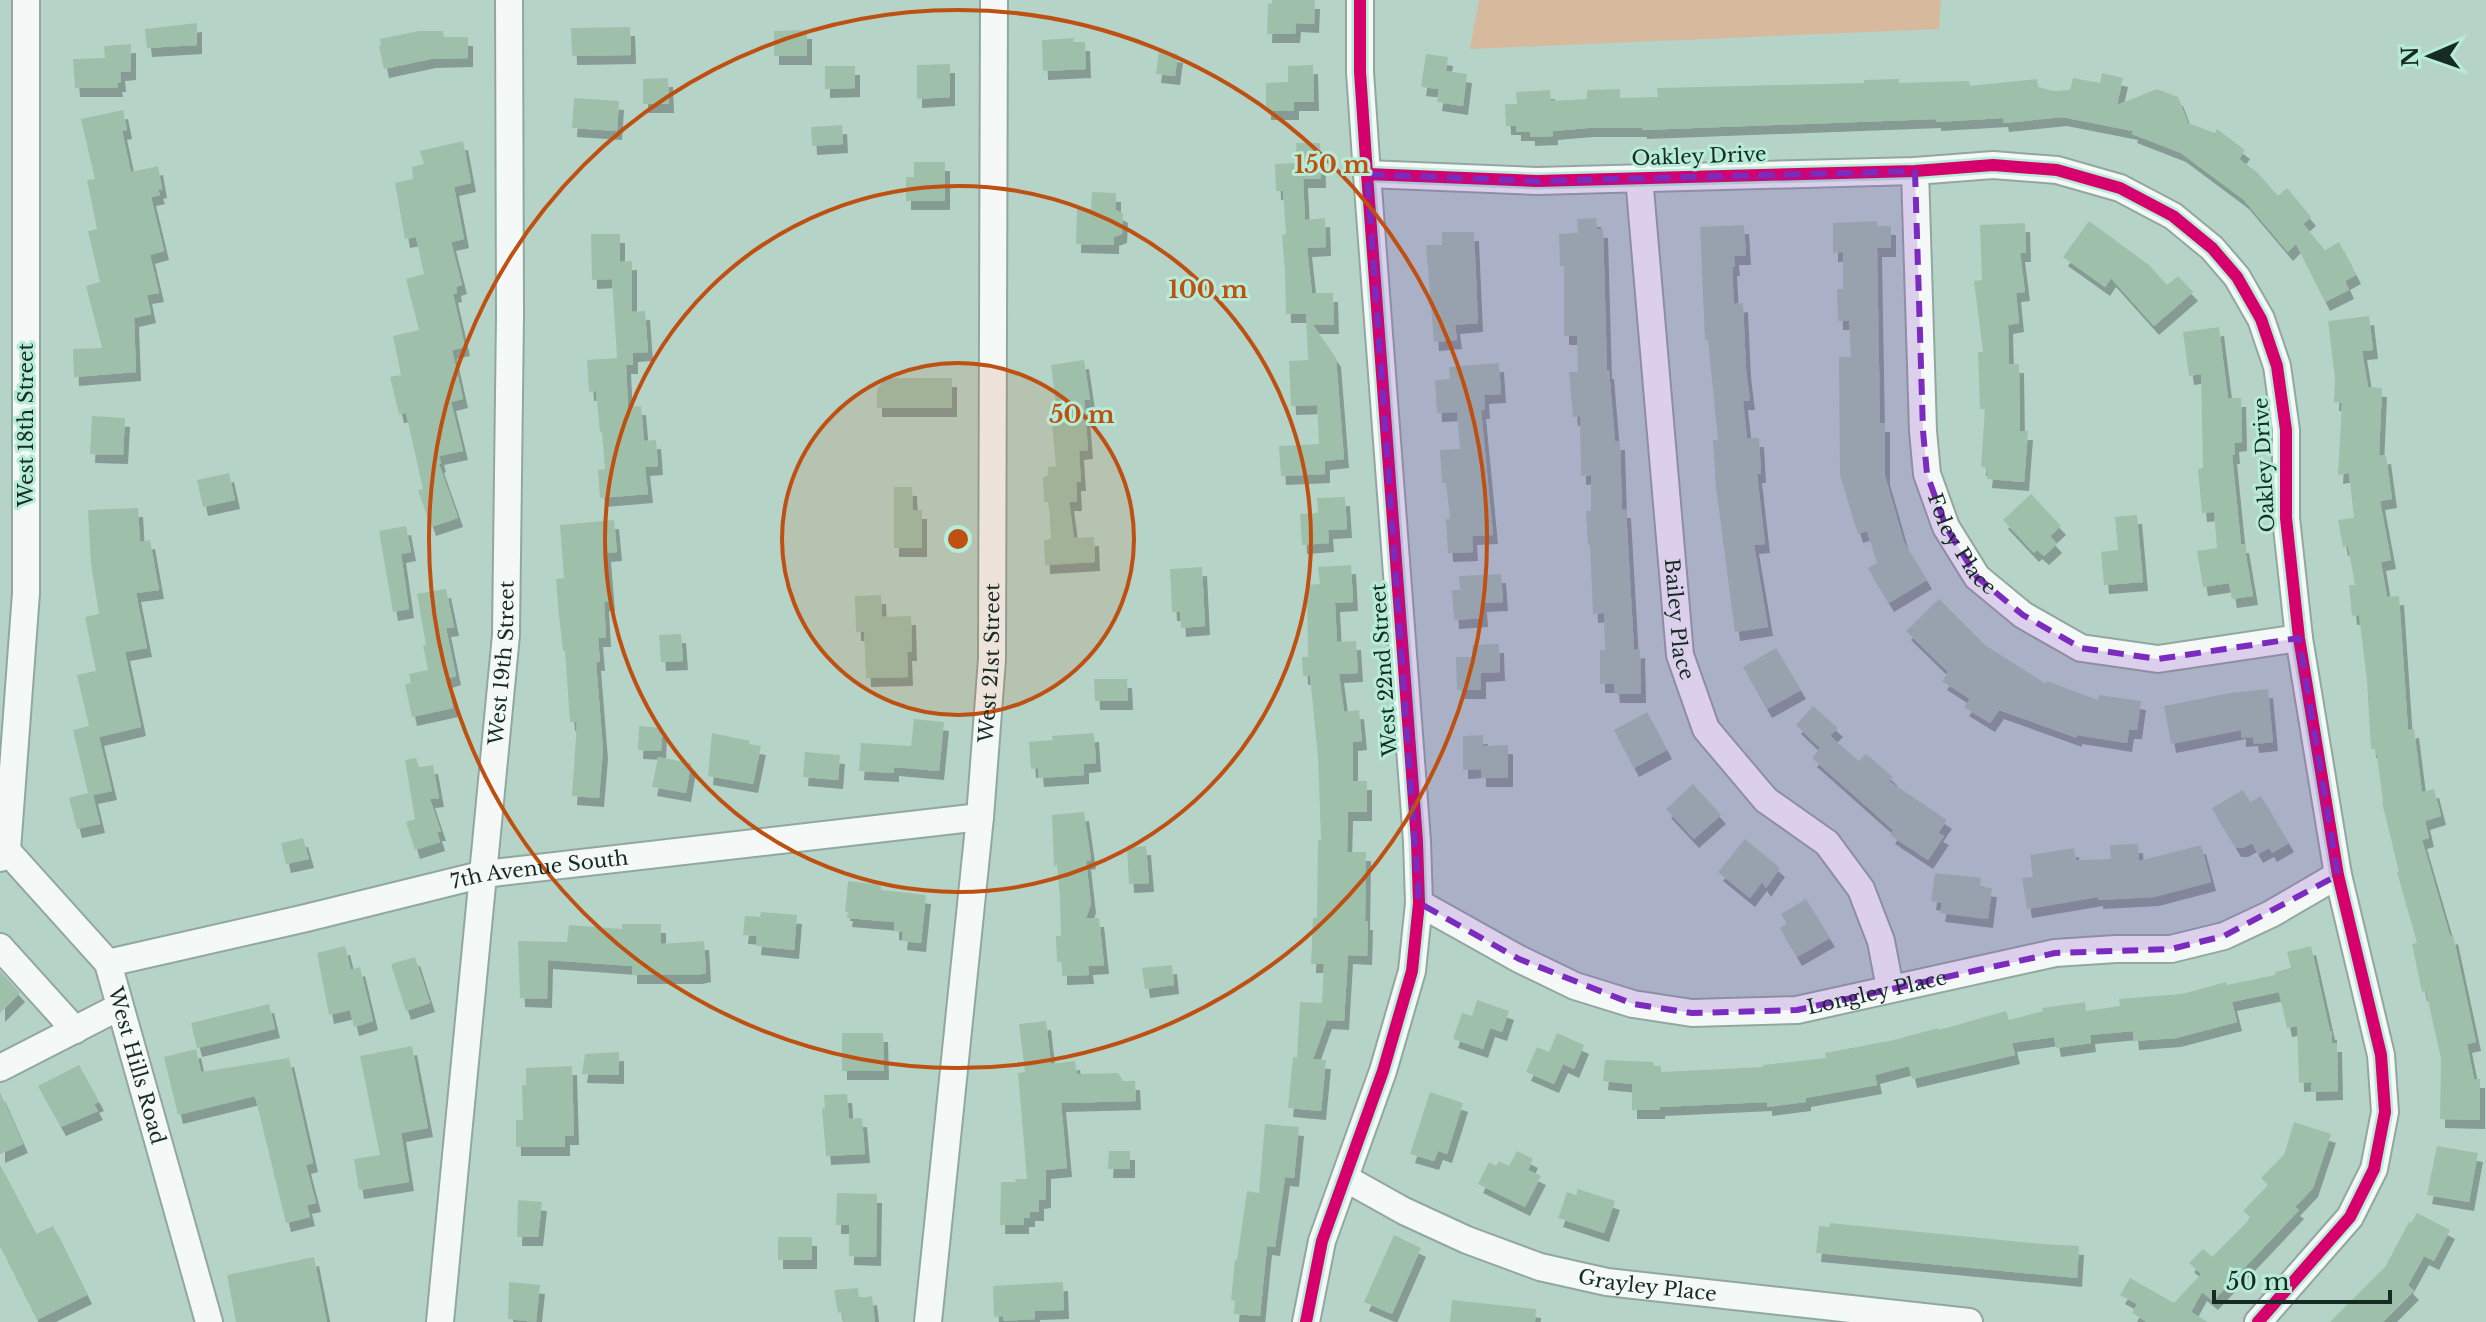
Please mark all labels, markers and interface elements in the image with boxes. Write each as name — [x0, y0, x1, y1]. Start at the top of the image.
north arrow — [2390, 16, 2470, 96]
text: N — [2397, 46, 2424, 67]
street label: Oakley Drive — [1631, 142, 1767, 170]
text: 150 m — [1294, 150, 1370, 179]
text: 100 m — [1168, 275, 1248, 304]
street label: West 18th Street — [14, 343, 38, 508]
street label: Oakley Drive — [2248, 397, 2280, 533]
text: 50 m — [1049, 400, 1115, 429]
street label: Foley Place — [1923, 490, 2001, 600]
centre of rings — [944, 525, 972, 553]
street label: Bailey Place — [1660, 557, 1700, 683]
street label: West 19th Street — [483, 580, 519, 747]
street label: West 22nd Street — [1366, 582, 1402, 758]
street label: West 21st Street — [974, 583, 1004, 745]
street label: 7th Avenue South — [448, 845, 630, 894]
street label: Longley Place — [1805, 965, 1949, 1019]
street label: West Hills Road — [103, 983, 170, 1147]
scale bar — [2214, 1254, 2390, 1304]
street label: Grayley Place — [1576, 1264, 1718, 1306]
text: 50 m — [2226, 1267, 2290, 1296]

